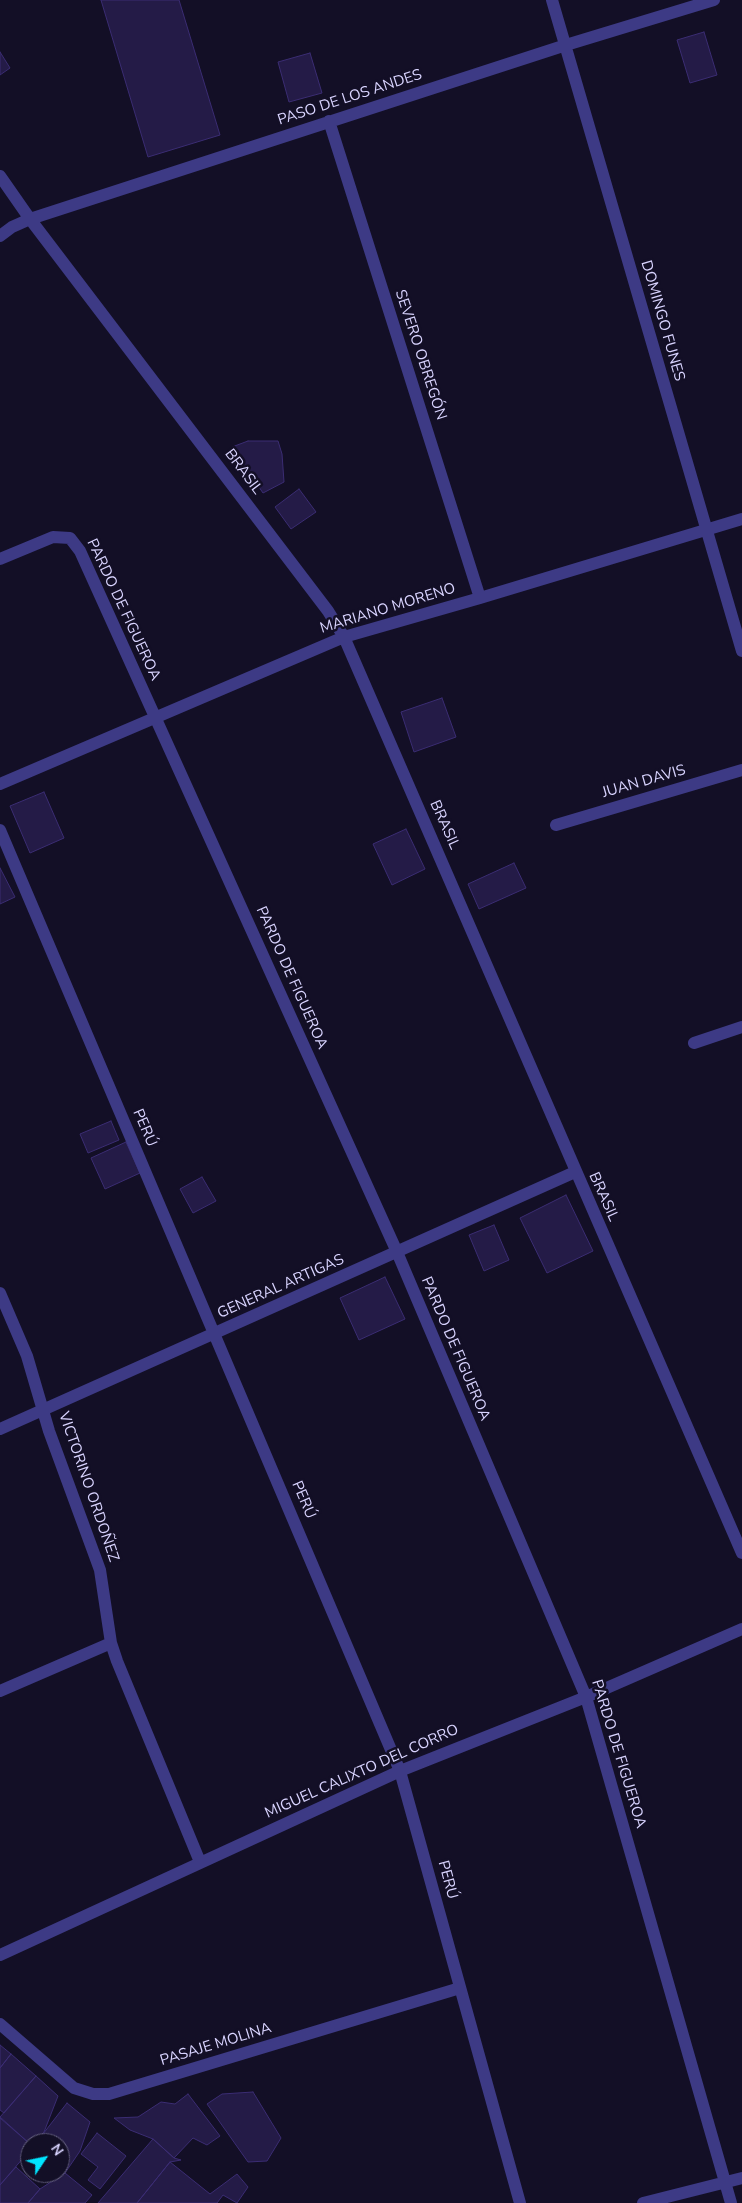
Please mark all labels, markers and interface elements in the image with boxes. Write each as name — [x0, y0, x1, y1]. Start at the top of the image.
street label: PASO DE LOS ANDES — [276, 66, 424, 130]
street label: DOMINGO FUNES — [636, 259, 688, 383]
street label: SEVERO OBREGÓN — [390, 287, 450, 423]
street label: BRASIL — [220, 446, 266, 498]
street label: PARDO DE FIGUEROA — [82, 536, 164, 684]
street label: MARIANO MORENO — [318, 580, 458, 638]
street label: JUAN DAVIS — [600, 761, 688, 803]
street label: BRASIL — [425, 798, 463, 852]
street label: PARDO DE FIGUEROA — [251, 904, 331, 1052]
street label: PERÚ — [128, 1106, 160, 1150]
street label: BRASIL — [584, 1170, 622, 1224]
street label: GENERAL ARTIGAS — [215, 1251, 347, 1323]
street label: PARDO DE FIGUEROA — [417, 1274, 493, 1424]
street label: VICTORINO ORDOÑEZ — [54, 1410, 122, 1564]
street label: PERÚ — [287, 1478, 319, 1522]
street label: PARDO DE FIGUEROA — [587, 1678, 649, 1830]
street label: MIGUEL CALIXTO DEL CORRO — [262, 1721, 462, 1823]
street label: PERÚ — [433, 1859, 461, 1901]
street label: PASAJE MOLINA — [158, 2020, 274, 2070]
north arrow — [20, 2133, 70, 2183]
text: N — [46, 2140, 68, 2160]

